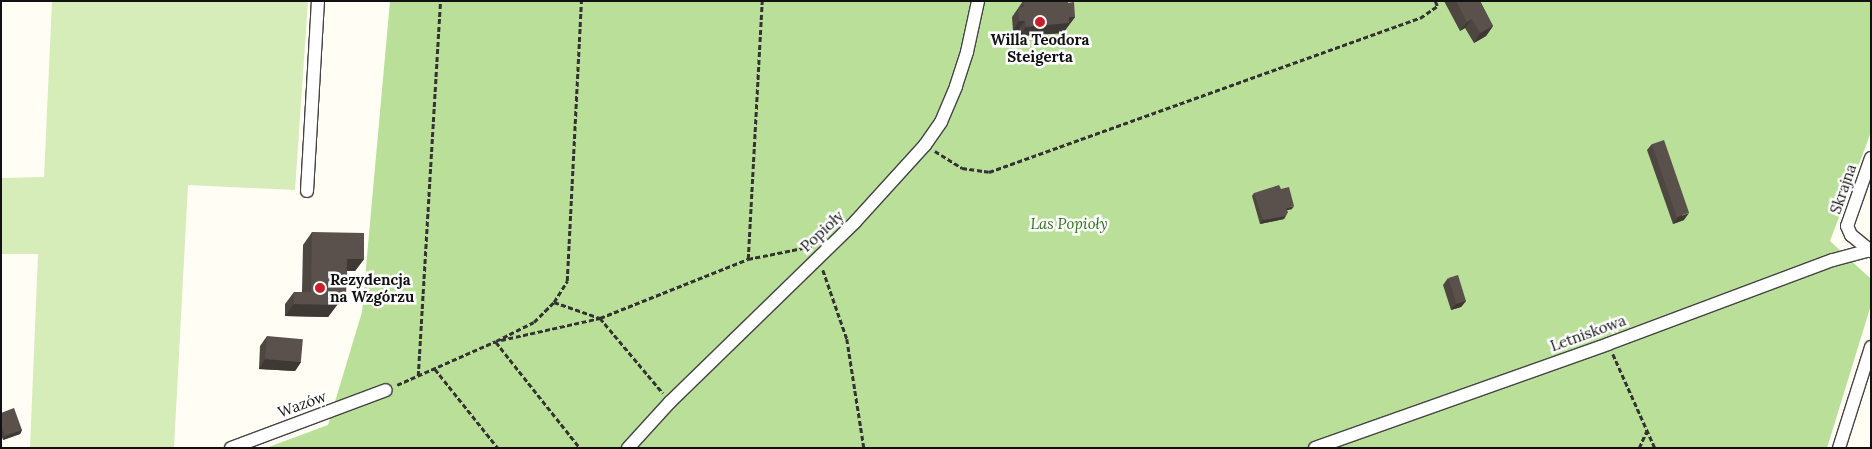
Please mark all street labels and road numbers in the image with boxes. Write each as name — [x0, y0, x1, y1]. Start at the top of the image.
street label: Skrajna — [1826, 162, 1860, 216]
street label: Popioły — [797, 207, 847, 255]
street label: Letniskowa — [1548, 311, 1628, 355]
street label: Wazów — [275, 387, 329, 421]

